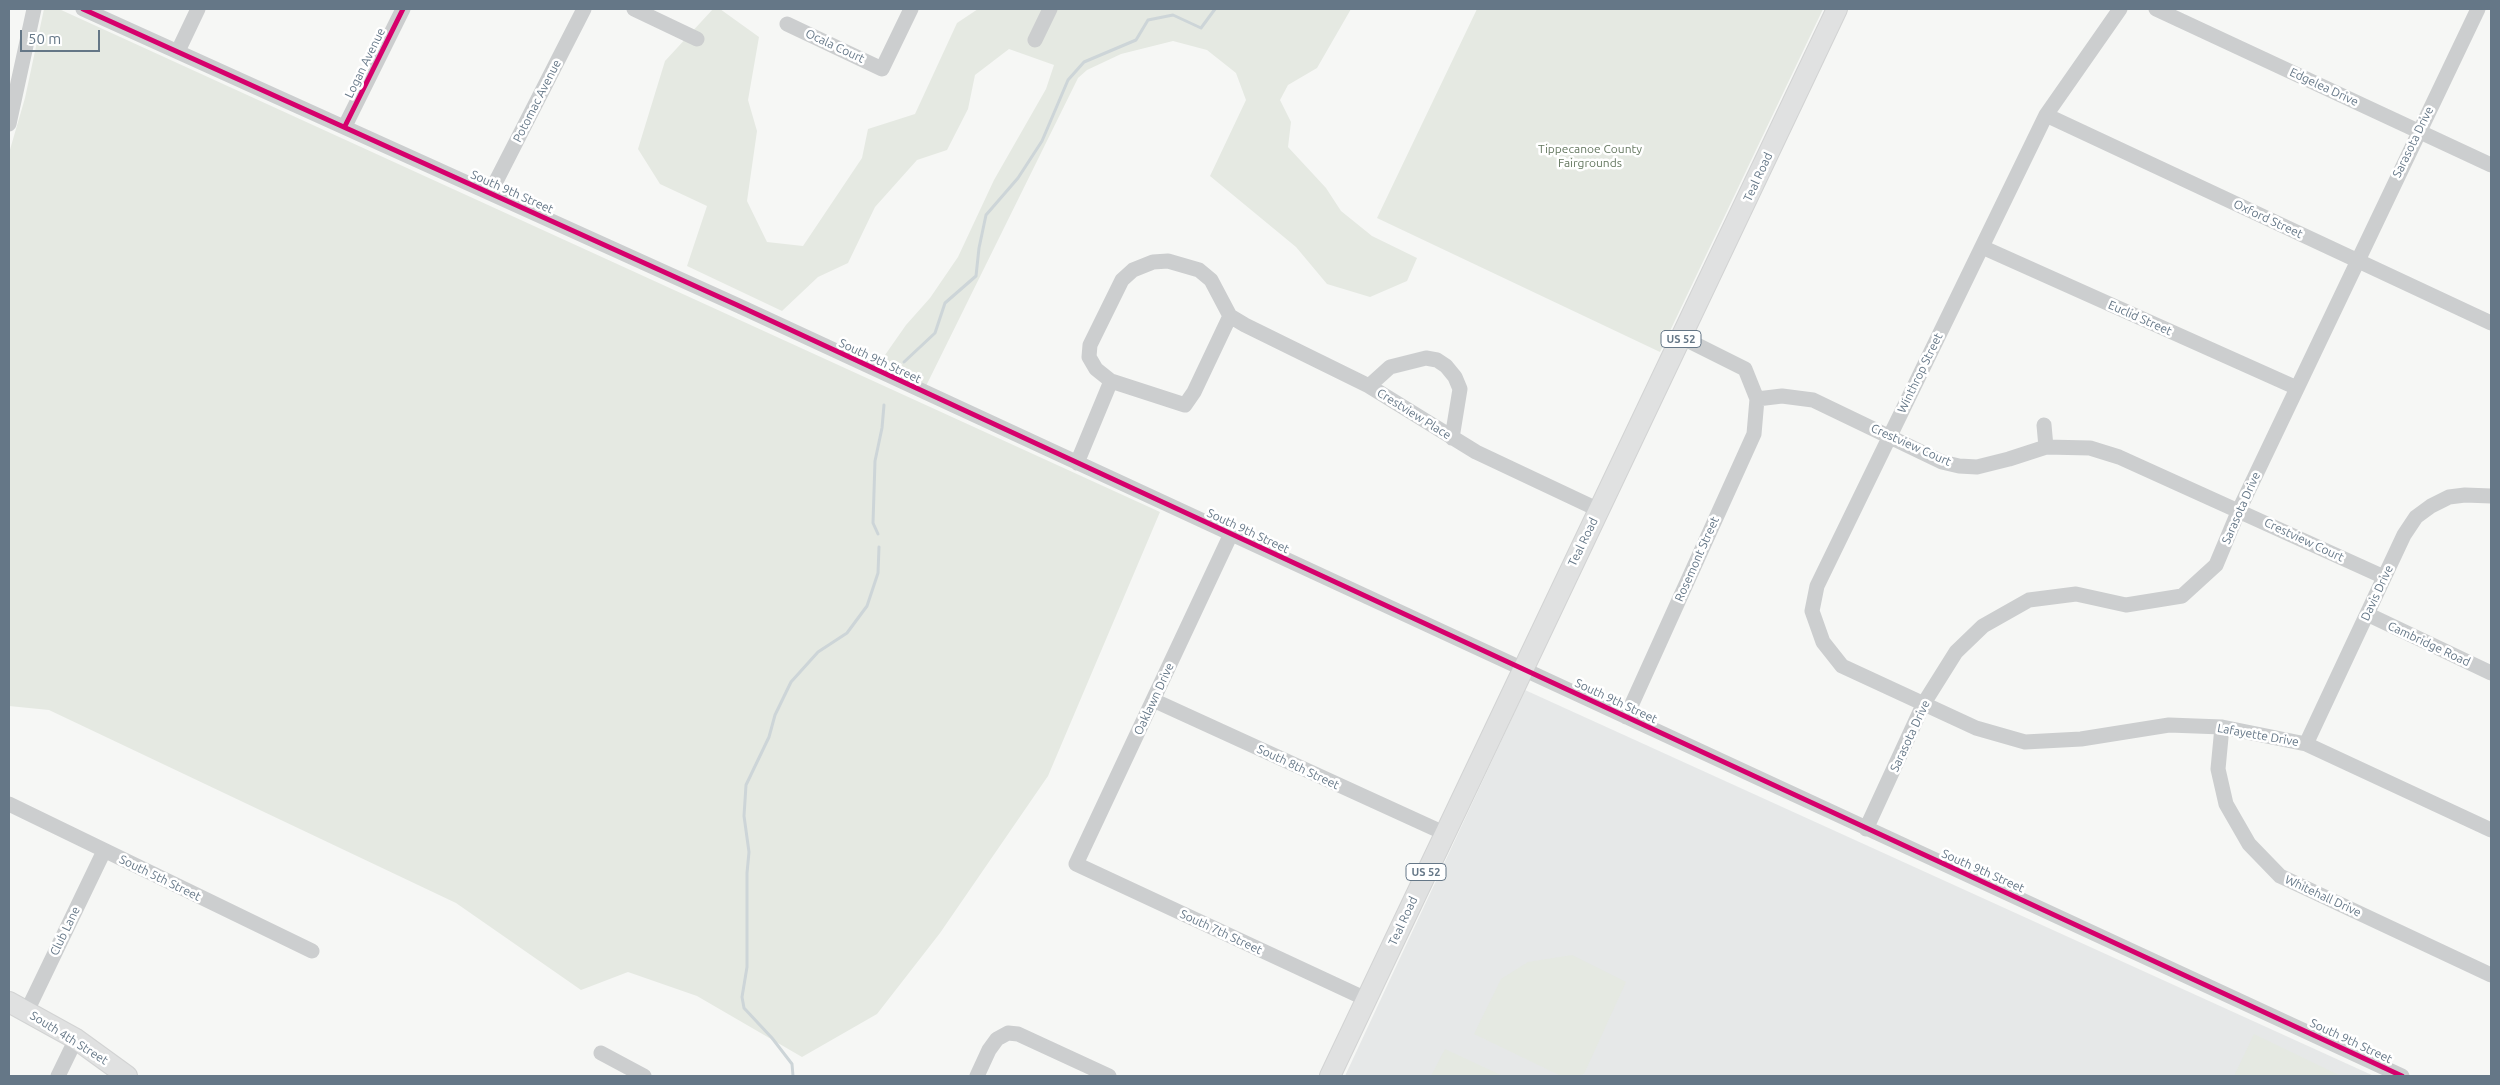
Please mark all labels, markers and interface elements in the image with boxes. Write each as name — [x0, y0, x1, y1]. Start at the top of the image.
scale bar — [22, 20, 102, 52]
street label: Logan Avenue — [342, 26, 388, 100]
street label: Ocala Court — [803, 26, 867, 66]
text: 50 m — [28, 30, 61, 47]
street label: Potomac Avenue — [510, 57, 564, 145]
street label: Edgelea Drive — [2287, 65, 2361, 109]
street label: Sarasota Drive — [2390, 104, 2436, 180]
park label: Tippecanoe County Fairgrounds — [1538, 142, 1642, 170]
street label: Teal Road — [1740, 150, 1776, 204]
street label: South 9th Street — [468, 167, 556, 217]
street label: Oxford Street — [2231, 197, 2305, 241]
street label: Euclid Street — [2106, 298, 2174, 338]
road number: US 52 — [1661, 330, 1701, 348]
street label: Winthrop Street — [1894, 331, 1946, 415]
street label: South 9th Street — [837, 336, 923, 386]
street label: Crestview Place — [1374, 385, 1454, 443]
street label: Crestview Court — [1869, 421, 1953, 469]
street label: Sarasota Drive — [2219, 470, 2263, 546]
street label: South 9th Street — [1205, 506, 1291, 556]
street label: Rosemont Street — [1672, 514, 1722, 604]
street label: Teal Road — [1565, 515, 1601, 569]
street label: Crestview Court — [2262, 515, 2346, 565]
street label: Davis Drive — [2358, 563, 2396, 623]
street label: Cambridge Road — [2385, 619, 2473, 669]
street label: Oaklawn Drive — [1131, 661, 1177, 737]
street label: South 9th Street — [1573, 676, 1659, 726]
street label: Sarasota Drive — [1887, 698, 1933, 774]
street label: Lafayette Drive — [2216, 721, 2300, 749]
street label: South 8th Street — [1255, 742, 1341, 792]
street label: South 9th Street — [1939, 846, 2027, 896]
street label: South 5th Street — [117, 852, 203, 904]
road number: US 52 — [1406, 864, 1446, 880]
street label: Whitehall Drive — [2283, 872, 2363, 920]
street label: Teal Road — [1385, 894, 1421, 948]
street label: Club Lane — [47, 904, 83, 958]
street label: South 7th Street — [1178, 907, 1264, 957]
street label: South 4th Street — [27, 1008, 111, 1068]
street label: South 9th Street — [2308, 1016, 2394, 1066]

